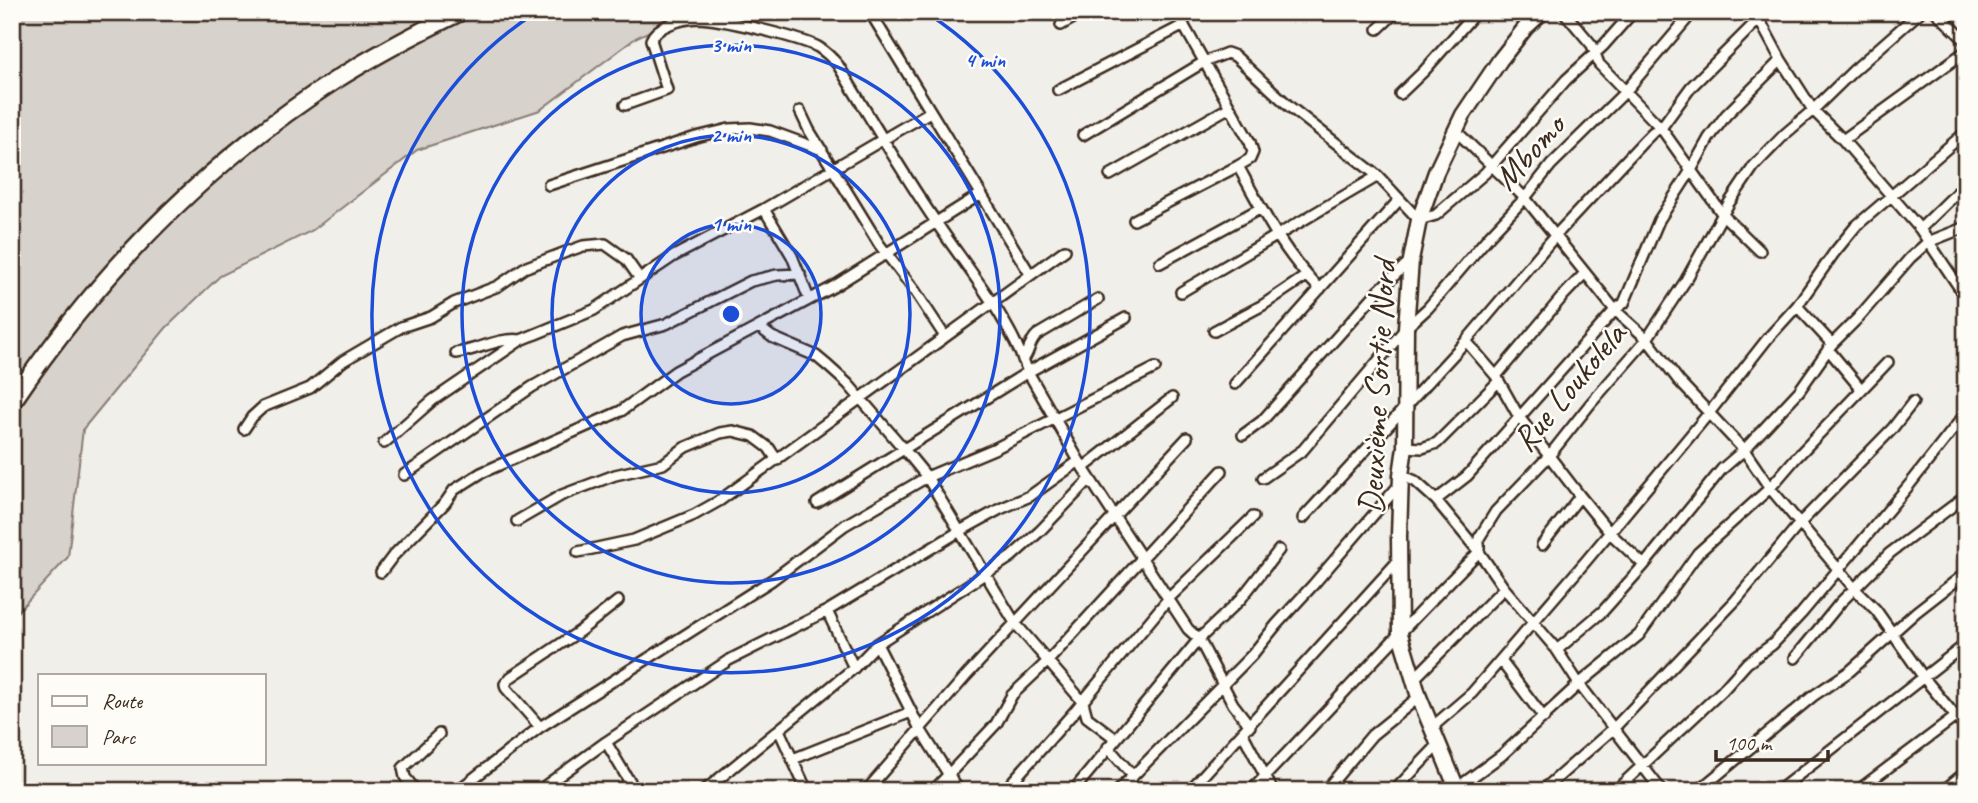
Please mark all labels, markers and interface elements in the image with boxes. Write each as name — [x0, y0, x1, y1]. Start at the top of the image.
text: 3 min — [711, 32, 751, 58]
text: 4 min — [965, 47, 1005, 73]
street label: Mbomo — [1483, 102, 1577, 199]
text: 2 min — [711, 122, 751, 148]
text: 1 min — [711, 211, 751, 237]
street label: Deuxième Sortie Nord — [1348, 254, 1406, 515]
centre of rings — [719, 302, 743, 326]
street label: Rue Loukolela — [1502, 311, 1638, 461]
legend — [38, 674, 266, 764]
text: Route — [102, 688, 143, 714]
scale bar — [1716, 719, 1828, 763]
text: Parc — [102, 724, 137, 750]
text: 100 m — [1726, 730, 1773, 756]

